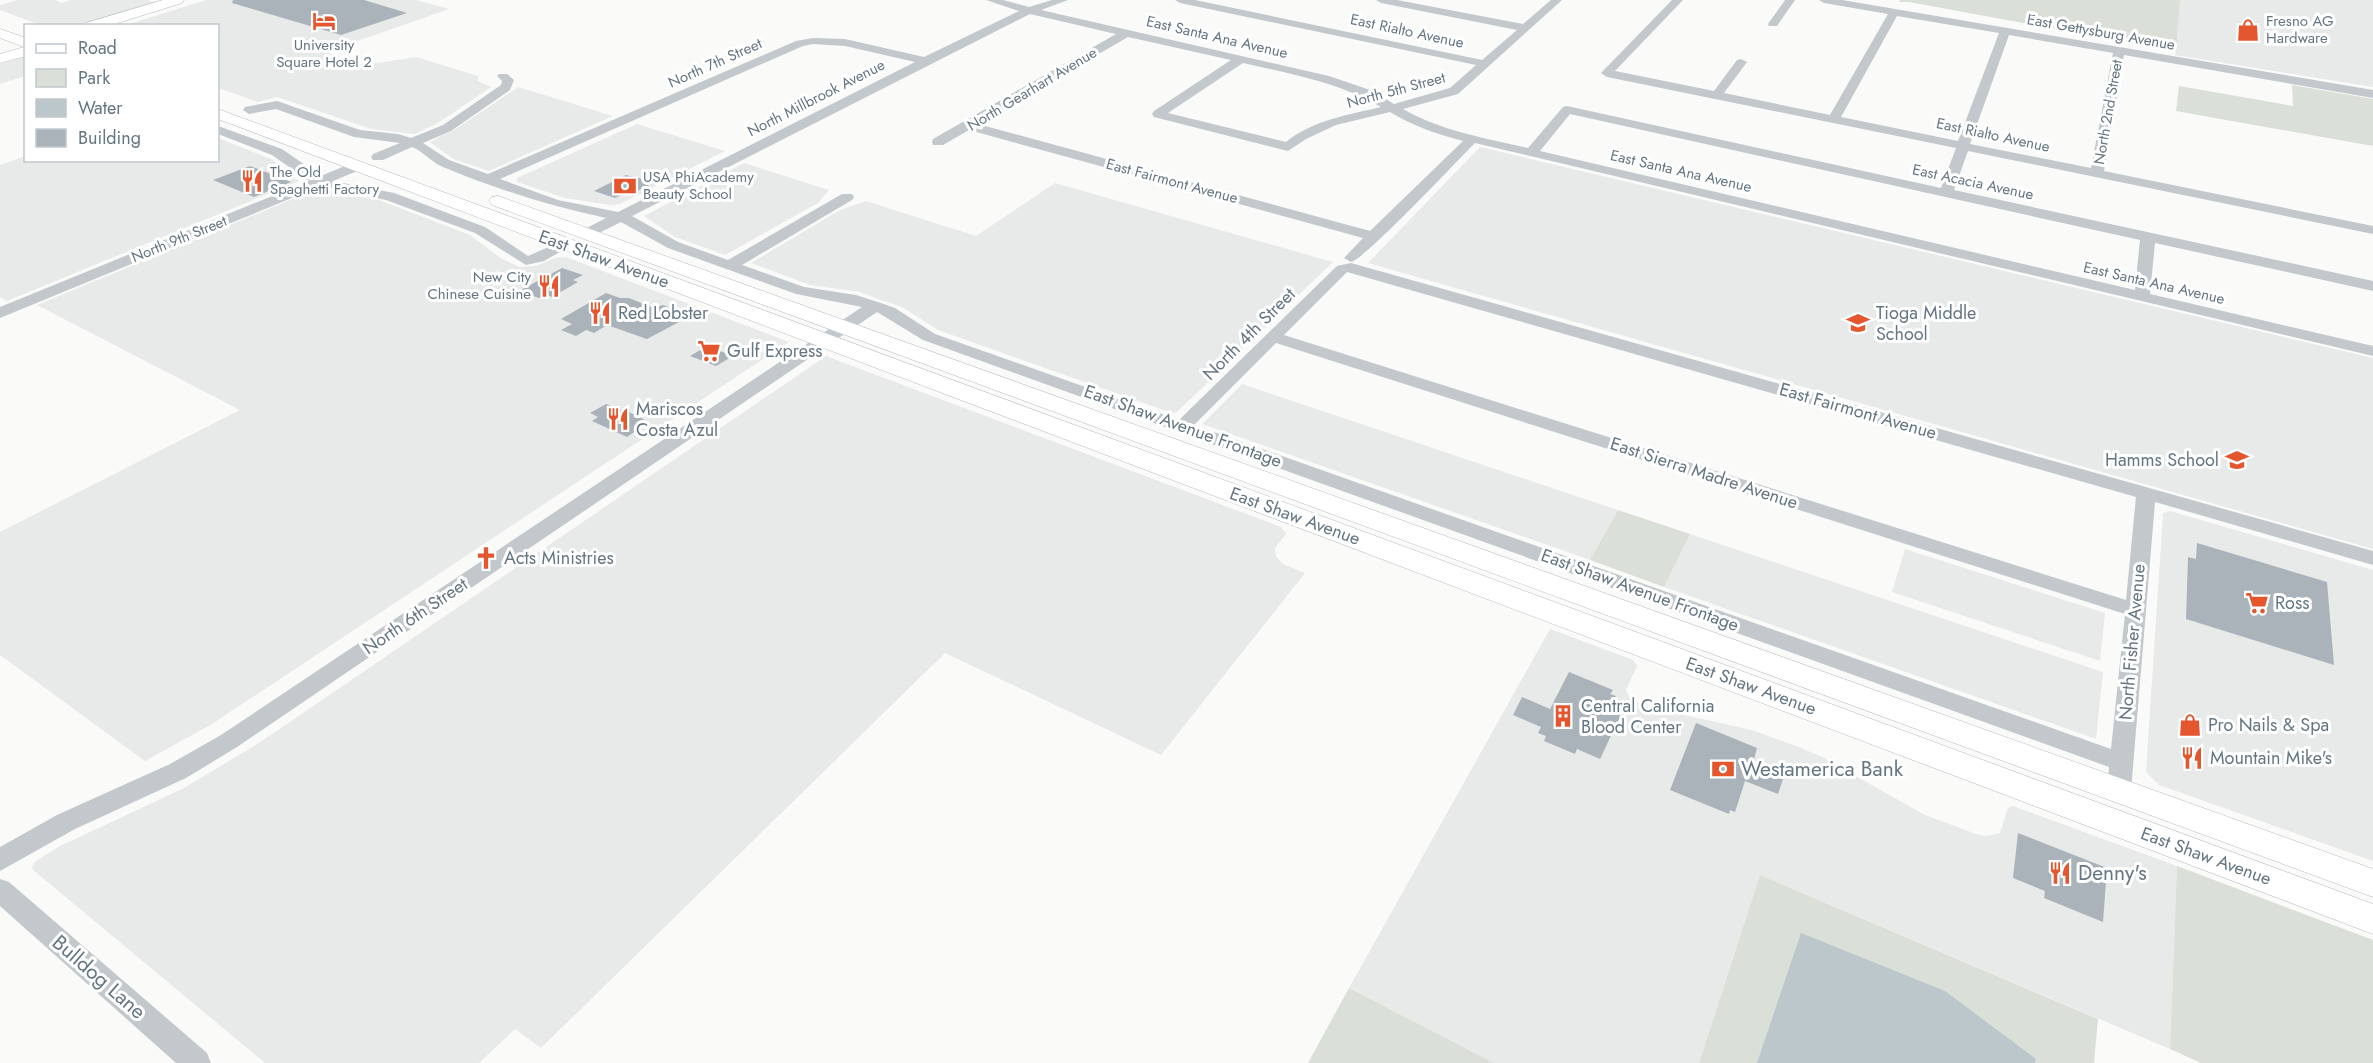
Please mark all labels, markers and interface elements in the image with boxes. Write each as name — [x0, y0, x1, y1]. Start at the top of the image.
hotel icon: University Square Hotel 2 — [311, 8, 337, 34]
street label: East Rialto Avenue — [1348, 8, 1466, 54]
street label: East Gettysburg Avenue — [2025, 8, 2177, 56]
street label: East Santa Ana Avenue — [1144, 10, 1290, 64]
place label: Fresno AG Hardware — [2266, 10, 2334, 49]
shop icon: Fresno AG Hardware — [2235, 17, 2261, 43]
legend — [24, 24, 219, 162]
street label: North 7th Street — [665, 32, 766, 94]
place label: University Square Hotel 2 — [276, 34, 372, 73]
text: Road — [78, 35, 117, 61]
street label: North Gearhart Avenue — [963, 41, 1101, 136]
street label: North Millbrook Avenue — [743, 54, 889, 142]
street label: North 2nd Street — [2088, 57, 2128, 166]
text: Park — [78, 65, 110, 91]
street label: North 5th Street — [1344, 66, 1448, 114]
text: Water — [78, 95, 123, 121]
street label: East Rialto Avenue — [1934, 112, 2052, 158]
text: Building — [78, 125, 141, 151]
street label: East Santa Ana Avenue — [1608, 144, 1754, 198]
street label: East Fairmont Avenue — [1104, 153, 1241, 209]
street label: East Acacia Avenue — [1910, 158, 2036, 206]
place label: The Old Spaghetti Factory — [270, 161, 380, 200]
place label: USA PhiAcademy Beauty School — [643, 166, 754, 205]
restaurant icon: The Old Spaghetti Factory — [239, 168, 265, 194]
bank icon: USA PhiAcademy Beauty School — [612, 173, 638, 199]
street label: North 9th Street — [128, 210, 230, 268]
street label: East Shaw Avenue — [535, 223, 673, 295]
street label: East Santa Ana Avenue — [2081, 256, 2227, 310]
place label: New City Chinese Cuisine — [427, 266, 531, 305]
restaurant icon: New City Chinese Cuisine — [536, 273, 562, 299]
street label: North 4th Street — [1197, 281, 1302, 386]
restaurant icon: Red Lobster — [587, 300, 613, 326]
place label: Red Lobster — [618, 300, 709, 326]
place label: Tioga Middle School — [1876, 300, 1976, 347]
school or university icon: Tioga Middle School — [1845, 310, 1871, 336]
supermarket icon: Gulf Express — [696, 338, 722, 364]
place label: Gulf Express — [727, 338, 823, 364]
street label: East Fairmont Avenue — [1776, 376, 1940, 446]
street label: East Shaw Avenue Frontage — [1080, 378, 1286, 474]
place label: Mariscos Costa Azul — [636, 396, 718, 443]
restaurant icon: Mariscos Costa Azul — [605, 406, 631, 432]
street label: East Sierra Madre Avenue — [1607, 430, 1801, 516]
place label: Hamms School — [2105, 447, 2219, 473]
school or university icon: Hamms School — [2224, 447, 2250, 473]
street label: East Shaw Avenue — [1226, 480, 1364, 552]
street label: East Shaw Avenue Frontage — [1537, 542, 1743, 638]
church icon: Acts Ministries — [473, 545, 499, 571]
place label: Acts Ministries — [504, 545, 614, 571]
street label: North Fisher Avenue — [2112, 563, 2152, 721]
street label: North 6th Street — [357, 571, 473, 661]
supermarket icon: Ross — [2244, 590, 2270, 616]
place label: Ross — [2275, 590, 2309, 616]
street label: East Shaw Avenue — [1682, 650, 1820, 722]
place label: Central California Blood Center — [1581, 693, 1715, 740]
building icon: Central California Blood Center — [1550, 703, 1576, 729]
shop icon: Pro Nails & Spa — [2177, 712, 2203, 738]
place label: Pro Nails & Spa — [2208, 712, 2329, 738]
restaurant icon: Mountain Mike's — [2179, 745, 2205, 771]
place label: Mountain Mike's — [2210, 745, 2332, 771]
place label: Westamerica Bank — [1741, 754, 1904, 784]
bank icon: Westamerica Bank — [1710, 756, 1736, 782]
street label: East Shaw Avenue — [2137, 820, 2275, 892]
place label: Denny's — [2078, 858, 2147, 888]
restaurant icon: Denny's — [2047, 860, 2073, 886]
street label: Bulldog Lane — [46, 928, 153, 1026]

